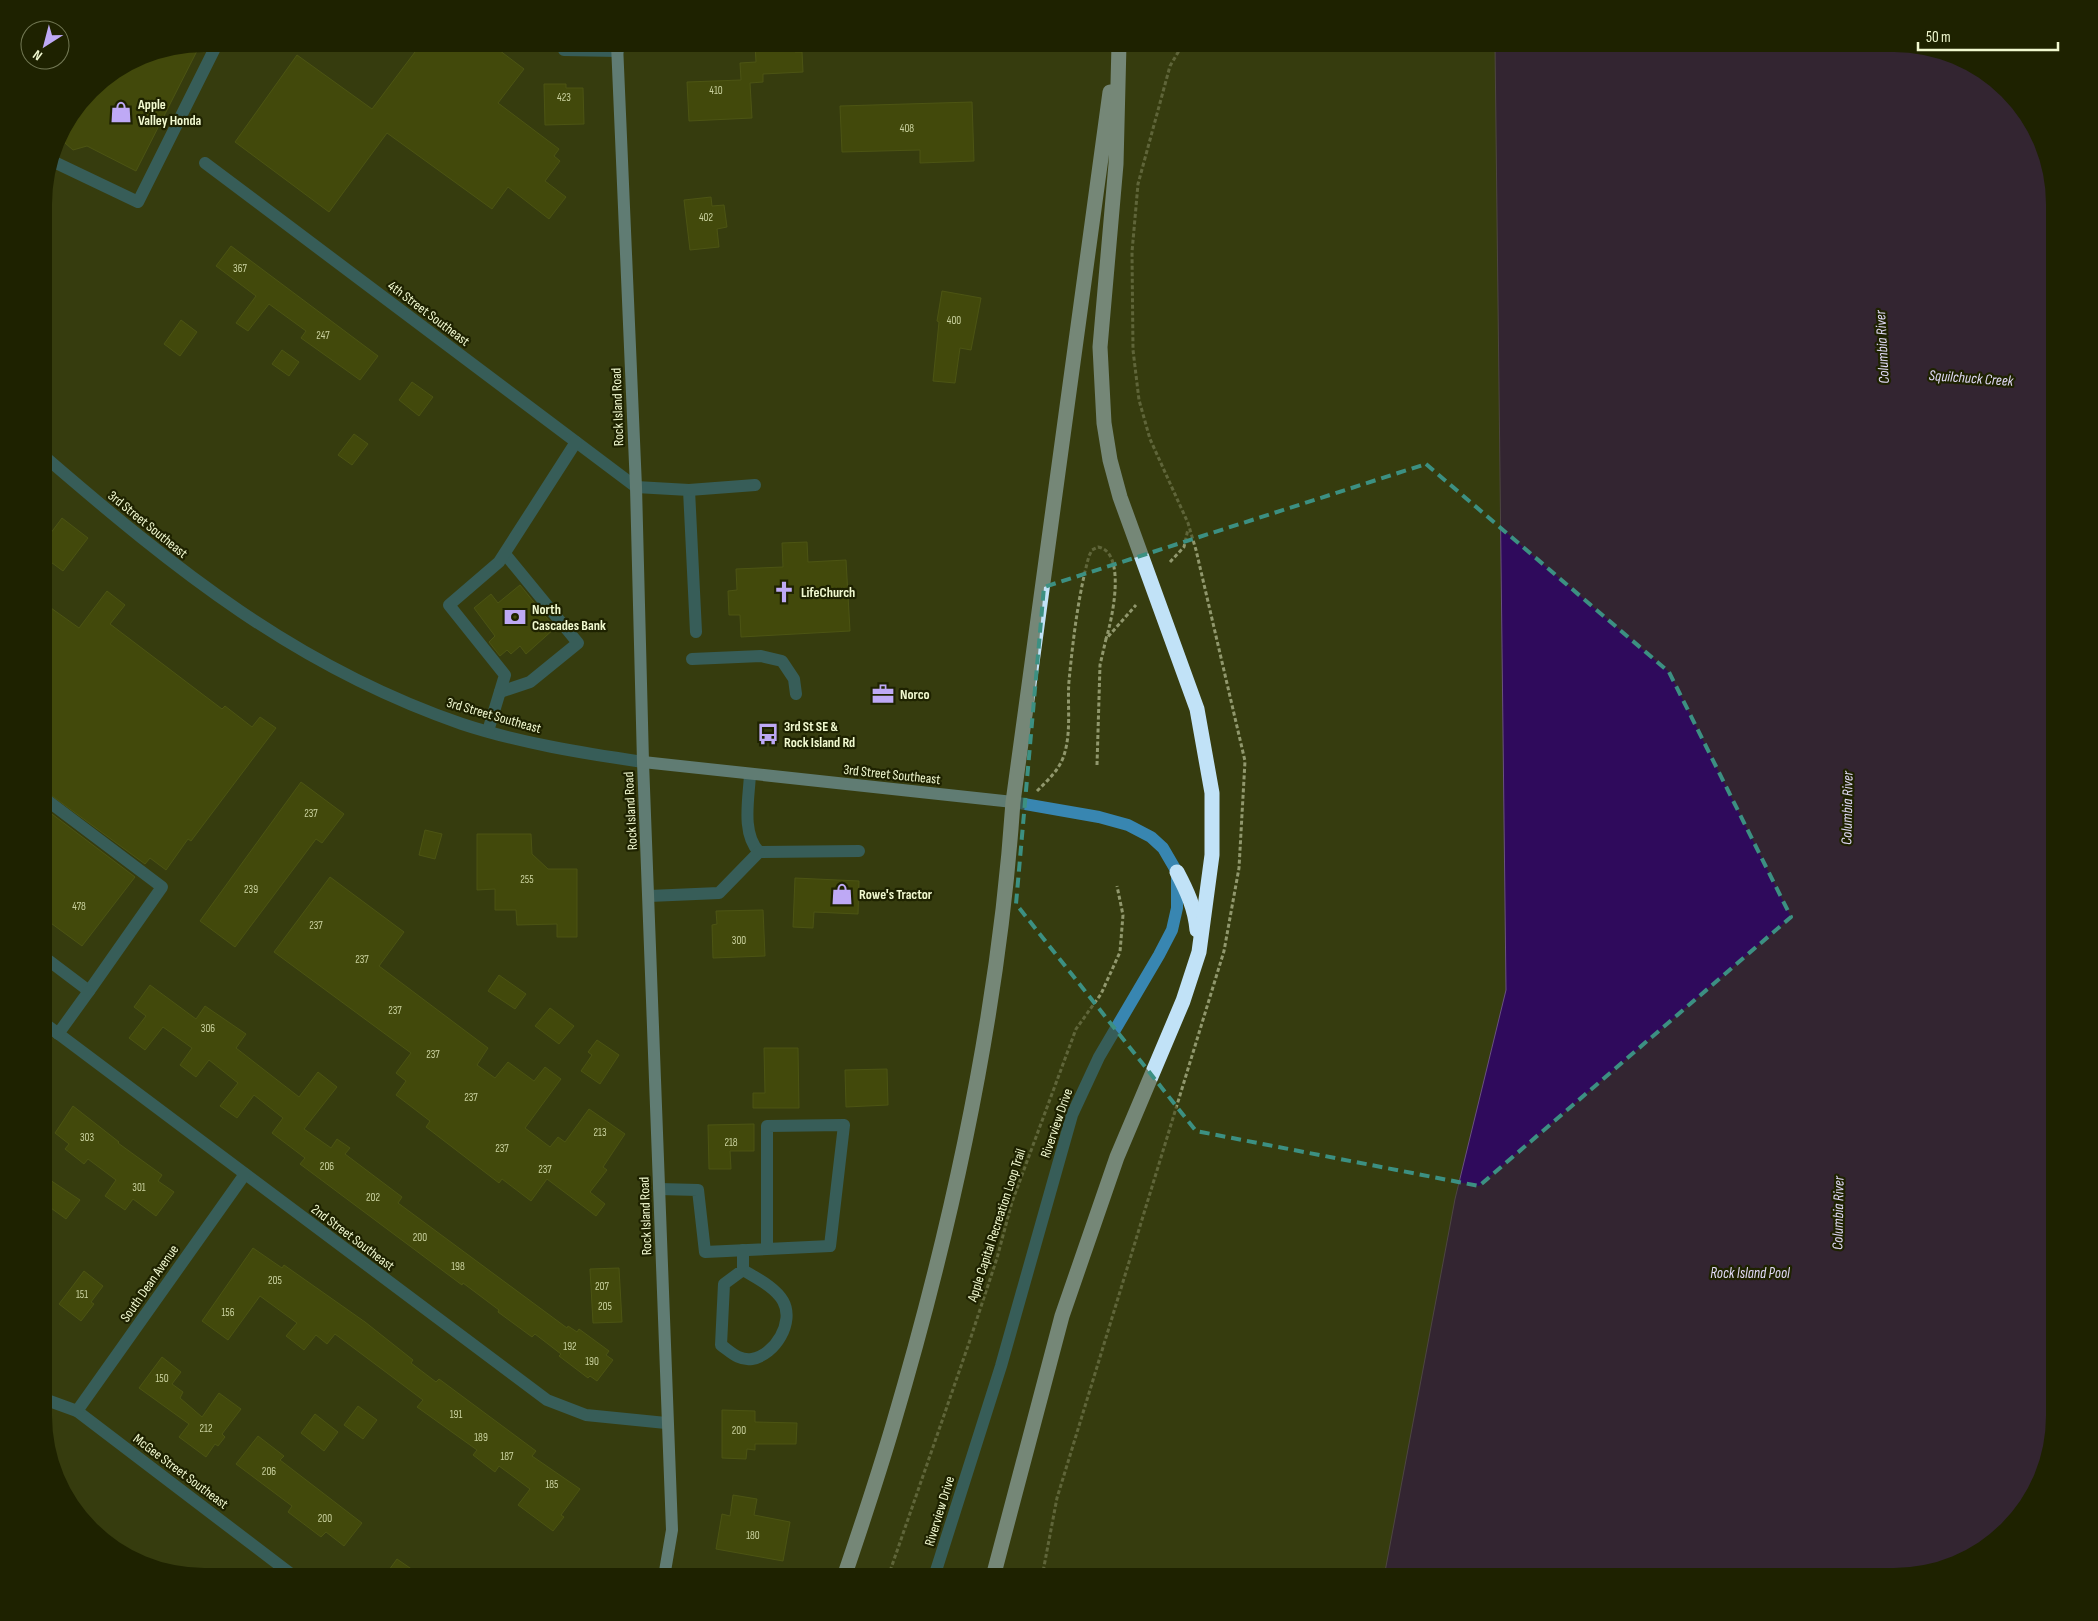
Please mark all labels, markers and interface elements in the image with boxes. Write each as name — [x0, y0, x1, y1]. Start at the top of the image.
north arrow — [20, 20, 70, 70]
scale bar — [1918, 20, 2058, 52]
text: 50 m — [1926, 28, 1951, 47]
text: N — [30, 46, 46, 64]
house number: 410 — [709, 84, 723, 97]
house number: 423 — [557, 91, 571, 104]
place label: Apple Valley Honda — [137, 96, 202, 129]
shop icon: Apple Valley Honda — [108, 99, 134, 125]
house number: 408 — [900, 122, 914, 135]
house number: 402 — [699, 211, 713, 224]
house number: 367 — [233, 262, 248, 275]
street label: 4th Street Southeast — [384, 277, 473, 350]
water label: Columbia River — [1871, 309, 1894, 384]
house number: 400 — [947, 314, 961, 327]
house number: 247 — [316, 329, 330, 342]
water label: Squilchuck Creek — [1928, 366, 2014, 391]
street label: Rock Island Road — [608, 367, 627, 447]
street label: 3rd Street Southeast — [104, 487, 191, 562]
church icon: LifeChurch — [771, 579, 797, 605]
place label: LifeChurch — [801, 584, 855, 601]
place label: North Cascades Bank — [532, 601, 606, 634]
bank icon: North Cascades Bank — [502, 604, 528, 630]
office icon: Norco — [870, 681, 896, 707]
place label: Norco — [900, 686, 930, 703]
street label: 3rd Street Southeast — [445, 694, 543, 737]
place label: 3rd St SE & Rock Island Rd — [784, 718, 855, 751]
bus stop icon: 3rd St SE & Rock Island Rd — [755, 721, 781, 747]
street label: 3rd Street Southeast — [842, 761, 941, 788]
water label: Columbia River — [1837, 770, 1858, 845]
street label: Rock Island Road — [620, 771, 641, 851]
house number: 237 — [304, 807, 318, 820]
house number: 255 — [520, 873, 534, 886]
shop icon: Rowe's Tractor — [829, 881, 855, 907]
house number: 239 — [244, 883, 258, 896]
place label: Rowe's Tractor — [859, 886, 933, 903]
house number: 478 — [72, 900, 86, 913]
house number: 237 — [309, 919, 323, 932]
house number: 300 — [732, 934, 746, 947]
house number: 237 — [355, 953, 369, 966]
house number: 237 — [388, 1004, 402, 1017]
house number: 306 — [201, 1022, 215, 1035]
house number: 237 — [426, 1048, 440, 1061]
street label: Riverview Drive — [1037, 1086, 1076, 1160]
house number: 237 — [464, 1091, 478, 1104]
house number: 213 — [593, 1126, 607, 1139]
house number: 303 — [80, 1131, 94, 1144]
house number: 218 — [724, 1136, 738, 1149]
house number: 237 — [495, 1142, 509, 1155]
street label: Apple Capital Recreation Loop Trail — [963, 1146, 1029, 1305]
house number: 206 — [320, 1160, 334, 1173]
house number: 237 — [538, 1163, 552, 1176]
water label: Columbia River — [1828, 1175, 1849, 1250]
street label: Rock Island Road — [636, 1176, 655, 1256]
house number: 301 — [132, 1181, 146, 1194]
house number: 202 — [366, 1191, 380, 1204]
street label: 2nd Street Southeast — [308, 1201, 398, 1274]
house number: 200 — [413, 1231, 427, 1244]
street label: South Dean Avenue — [116, 1241, 182, 1325]
house number: 198 — [451, 1260, 465, 1273]
water label: Rock Island Pool — [1710, 1264, 1791, 1283]
house number: 205 — [268, 1274, 282, 1287]
house number: 207 — [595, 1280, 610, 1293]
house number: 151 — [76, 1288, 88, 1301]
house number: 205 — [598, 1300, 612, 1313]
house number: 156 — [221, 1306, 235, 1319]
house number: 192 — [563, 1340, 577, 1353]
house number: 190 — [585, 1355, 599, 1368]
house number: 150 — [155, 1372, 169, 1385]
house number: 191 — [450, 1408, 462, 1421]
house number: 212 — [199, 1422, 213, 1435]
house number: 200 — [732, 1424, 746, 1437]
street label: McGee Street Southeast — [130, 1430, 232, 1513]
house number: 189 — [474, 1431, 488, 1444]
house number: 187 — [500, 1450, 514, 1463]
house number: 206 — [262, 1465, 276, 1478]
street label: Riverview Drive — [921, 1474, 958, 1548]
house number: 185 — [545, 1478, 559, 1491]
house number: 200 — [318, 1512, 332, 1525]
house number: 180 — [746, 1529, 760, 1542]

